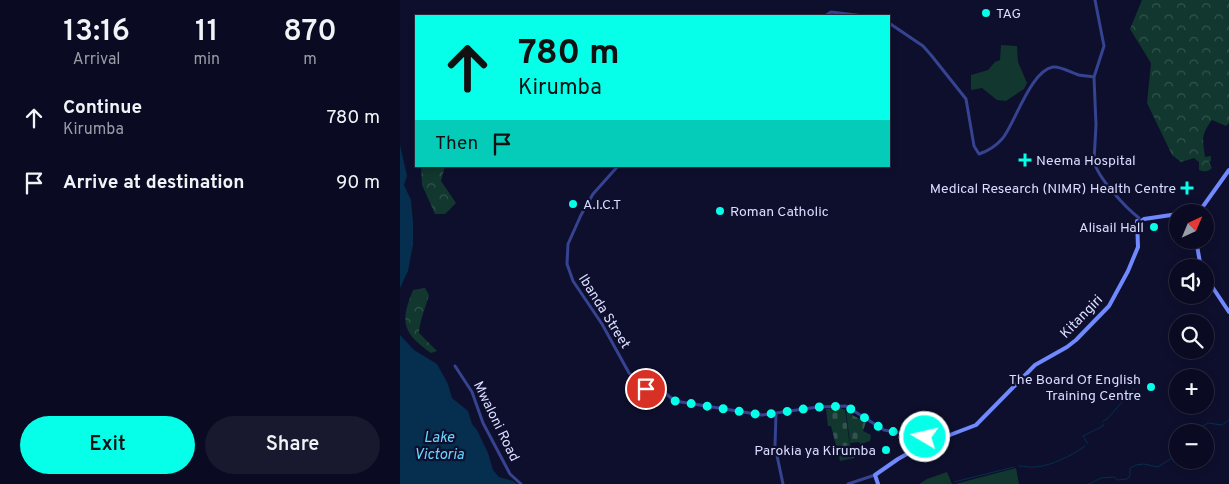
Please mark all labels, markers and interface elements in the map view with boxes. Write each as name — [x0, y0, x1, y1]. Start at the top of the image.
place label: TAG — [996, 6, 1021, 23]
marker: TAG — [980, 7, 992, 19]
text: 13:16 — [63, 14, 130, 51]
text: 11 — [195, 14, 218, 51]
text: 870 — [283, 14, 337, 51]
text: 780 m — [518, 32, 620, 76]
icon: ahead — [435, 35, 500, 100]
text: Arrival — [73, 50, 121, 70]
text: min — [193, 50, 220, 70]
text: m — [303, 50, 317, 70]
text: Kirumba — [518, 75, 602, 102]
text: Continue — [63, 96, 142, 120]
icon: ahead — [20, 104, 48, 132]
text: 780 m — [326, 106, 380, 130]
text: Kirumba — [63, 120, 124, 140]
icon: arrive — [488, 130, 516, 158]
text: Then — [435, 132, 478, 156]
marker: Neema Hospital — [1018, 153, 1032, 167]
place label: Neema Hospital — [1036, 153, 1136, 170]
icon: arrive — [20, 169, 48, 197]
text: Arrive at destination — [63, 171, 244, 195]
text: 90 m — [336, 171, 380, 195]
place label: Medical Research (NIMR) Health Centre — [930, 181, 1176, 198]
marker: Medical Research (NIMR) Health Centre — [1180, 181, 1194, 195]
place label: A.I.C.T — [583, 197, 621, 214]
marker: A.I.C.T — [567, 198, 579, 210]
place label: Roman Catholic — [730, 204, 829, 221]
north arrow — [1169, 204, 1214, 249]
map controls — [1169, 204, 1214, 469]
marker: Roman Catholic — [714, 205, 726, 217]
place label: Alisail Hall — [1079, 220, 1144, 237]
marker: Alisail Hall — [1148, 221, 1160, 233]
button: sound — [1169, 259, 1214, 304]
street label: Ibanda Street — [574, 271, 633, 352]
street label: Kitangiri — [1057, 292, 1107, 342]
button: search — [1169, 314, 1214, 359]
pin — [625, 368, 667, 410]
button: + — [1169, 369, 1214, 414]
place label: The Board Of English Training Centre — [1009, 372, 1141, 405]
icon: arrive — [632, 375, 660, 403]
street label: Mwaloni Road — [469, 379, 522, 465]
marker: The Board Of English Training Centre — [1145, 381, 1157, 393]
position arrow — [898, 410, 950, 462]
button: Exit — [20, 416, 195, 474]
button: Share — [205, 416, 380, 474]
button: − — [1169, 424, 1214, 469]
water label: Lake Victoria — [414, 429, 464, 465]
place label: Parokia ya Kirumba — [754, 443, 876, 460]
marker: Parokia ya Kirumba — [880, 444, 892, 456]

